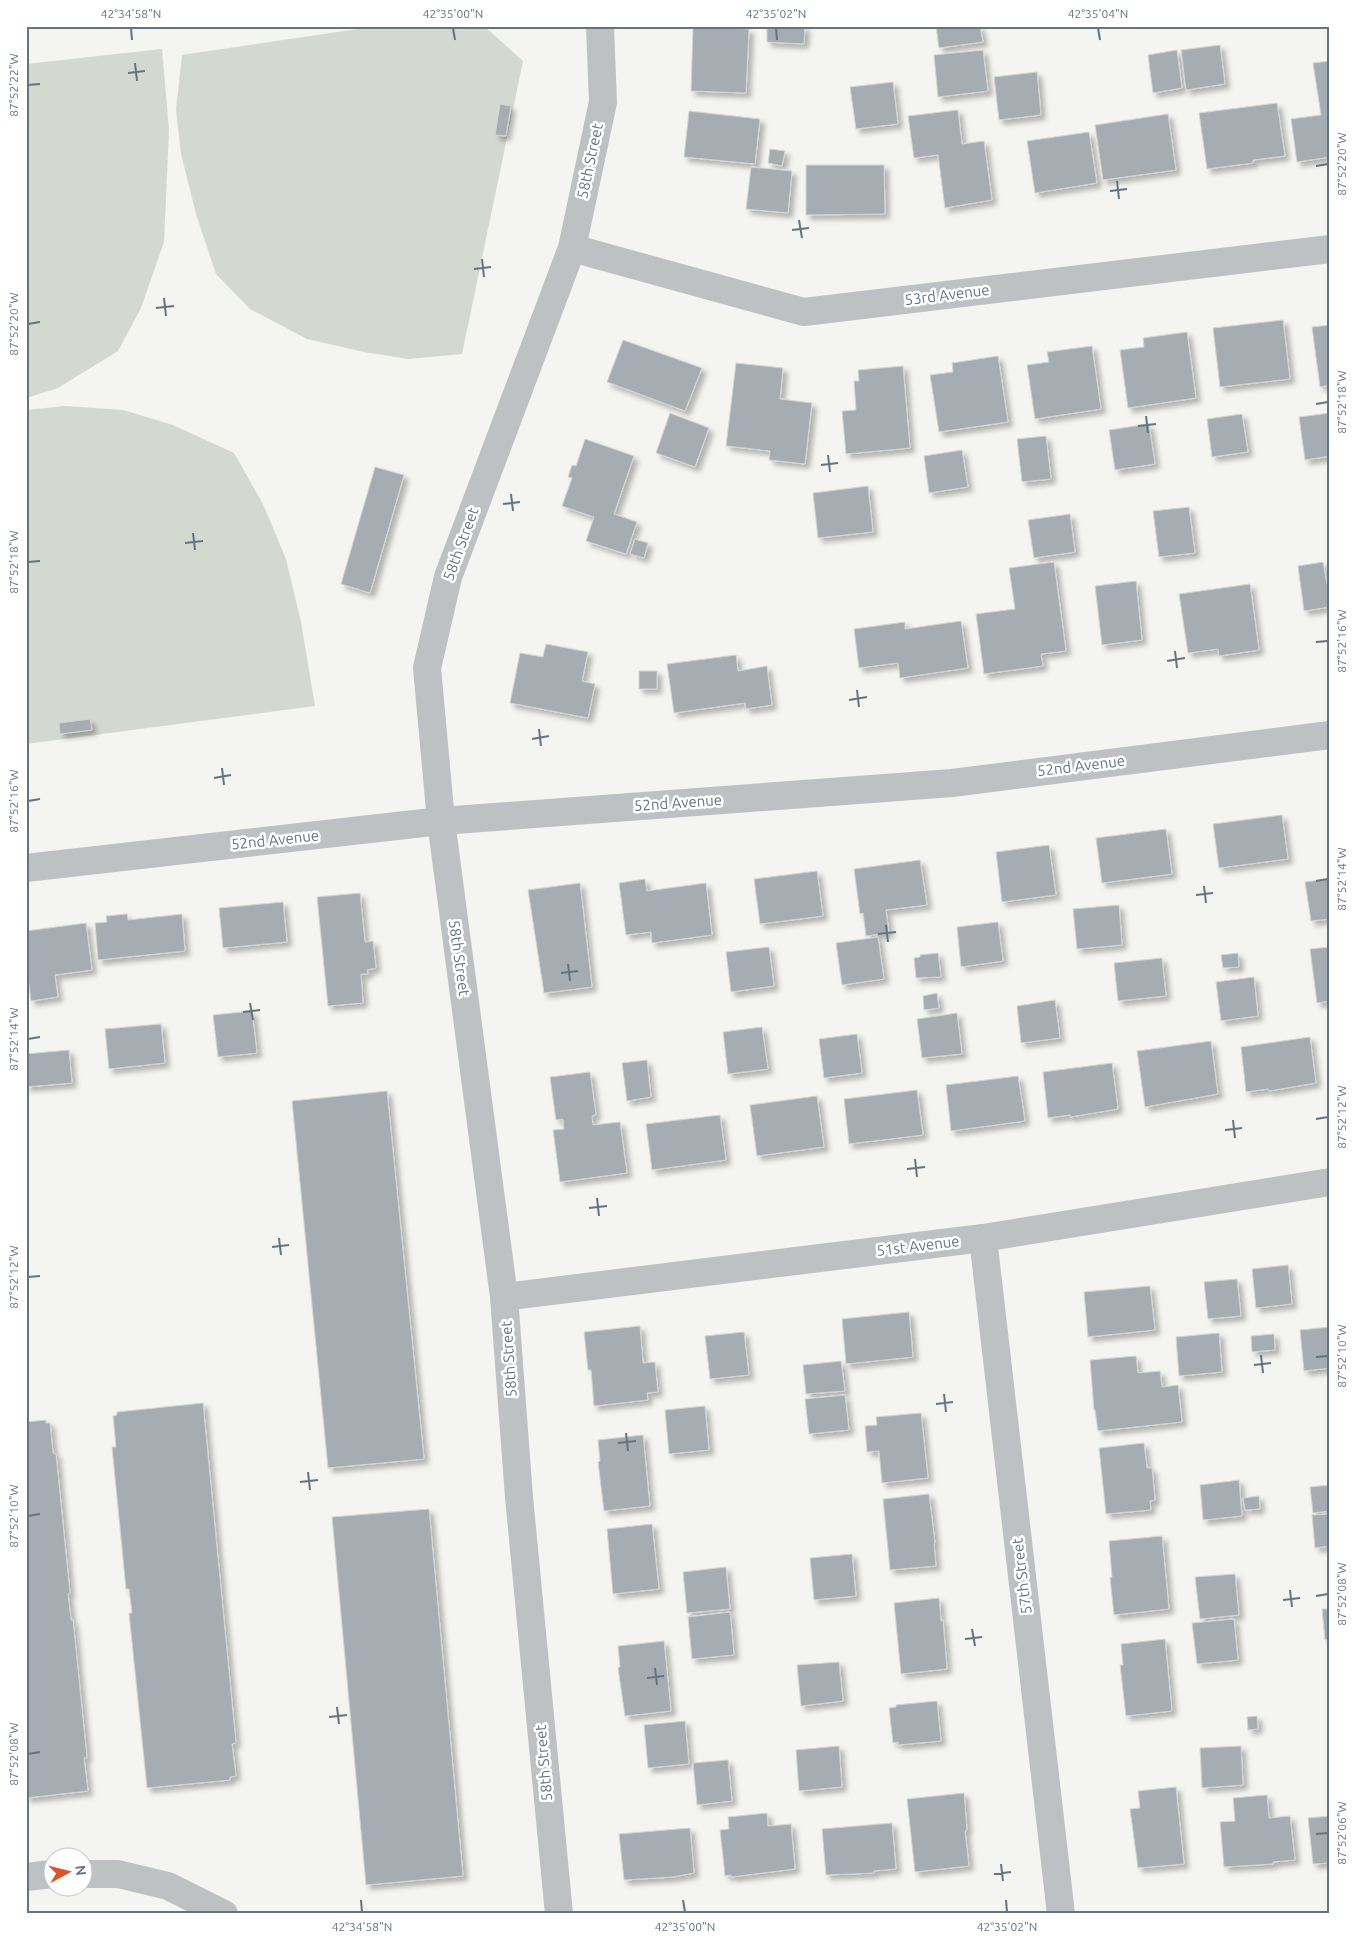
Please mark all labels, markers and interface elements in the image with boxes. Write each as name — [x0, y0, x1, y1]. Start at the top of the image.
text: 42°34'58"N — [101, 7, 161, 20]
text: 42°35'00"N — [423, 7, 483, 20]
text: 42°35'02"N — [746, 7, 806, 20]
text: 42°35'04"N — [1068, 7, 1128, 20]
text: 87°52'22"W — [7, 53, 20, 117]
street label: 58th Street — [573, 122, 606, 200]
text: 87°52'20"W — [1335, 132, 1348, 196]
street label: 53rd Avenue — [904, 281, 990, 308]
text: 87°52'20"W — [7, 292, 20, 356]
text: 87°52'18"W — [1335, 370, 1348, 434]
street label: 58th Street — [439, 505, 482, 583]
text: 87°52'18"W — [7, 530, 20, 594]
text: 87°52'16"W — [1335, 609, 1348, 673]
street label: 52nd Avenue — [1036, 752, 1126, 779]
text: 87°52'16"W — [7, 769, 20, 833]
street label: 52nd Avenue — [633, 791, 723, 814]
street label: 52nd Avenue — [230, 826, 320, 853]
text: 87°52'14"W — [1335, 847, 1348, 911]
street label: 58th Street — [446, 919, 473, 997]
text: 87°52'14"W — [7, 1007, 20, 1071]
text: 87°52'12"W — [1335, 1085, 1348, 1149]
street label: 51st Avenue — [876, 1232, 960, 1259]
text: 87°52'12"W — [7, 1245, 20, 1309]
street label: 58th Street — [497, 1320, 520, 1398]
text: 87°52'10"W — [1335, 1324, 1348, 1388]
text: 87°52'10"W — [7, 1484, 20, 1548]
street label: 57th Street — [1008, 1537, 1035, 1615]
text: 87°52'08"W — [1335, 1562, 1348, 1626]
text: 87°52'08"W — [7, 1722, 20, 1786]
street label: 58th Street — [532, 1724, 555, 1802]
text: 87°52'06"W — [1335, 1801, 1348, 1865]
north arrow — [42, 1848, 92, 1898]
text: N — [72, 1864, 89, 1877]
text: 42°34'58"N — [332, 1920, 392, 1933]
text: 42°35'00"N — [655, 1920, 715, 1933]
text: 42°35'02"N — [977, 1920, 1037, 1933]

